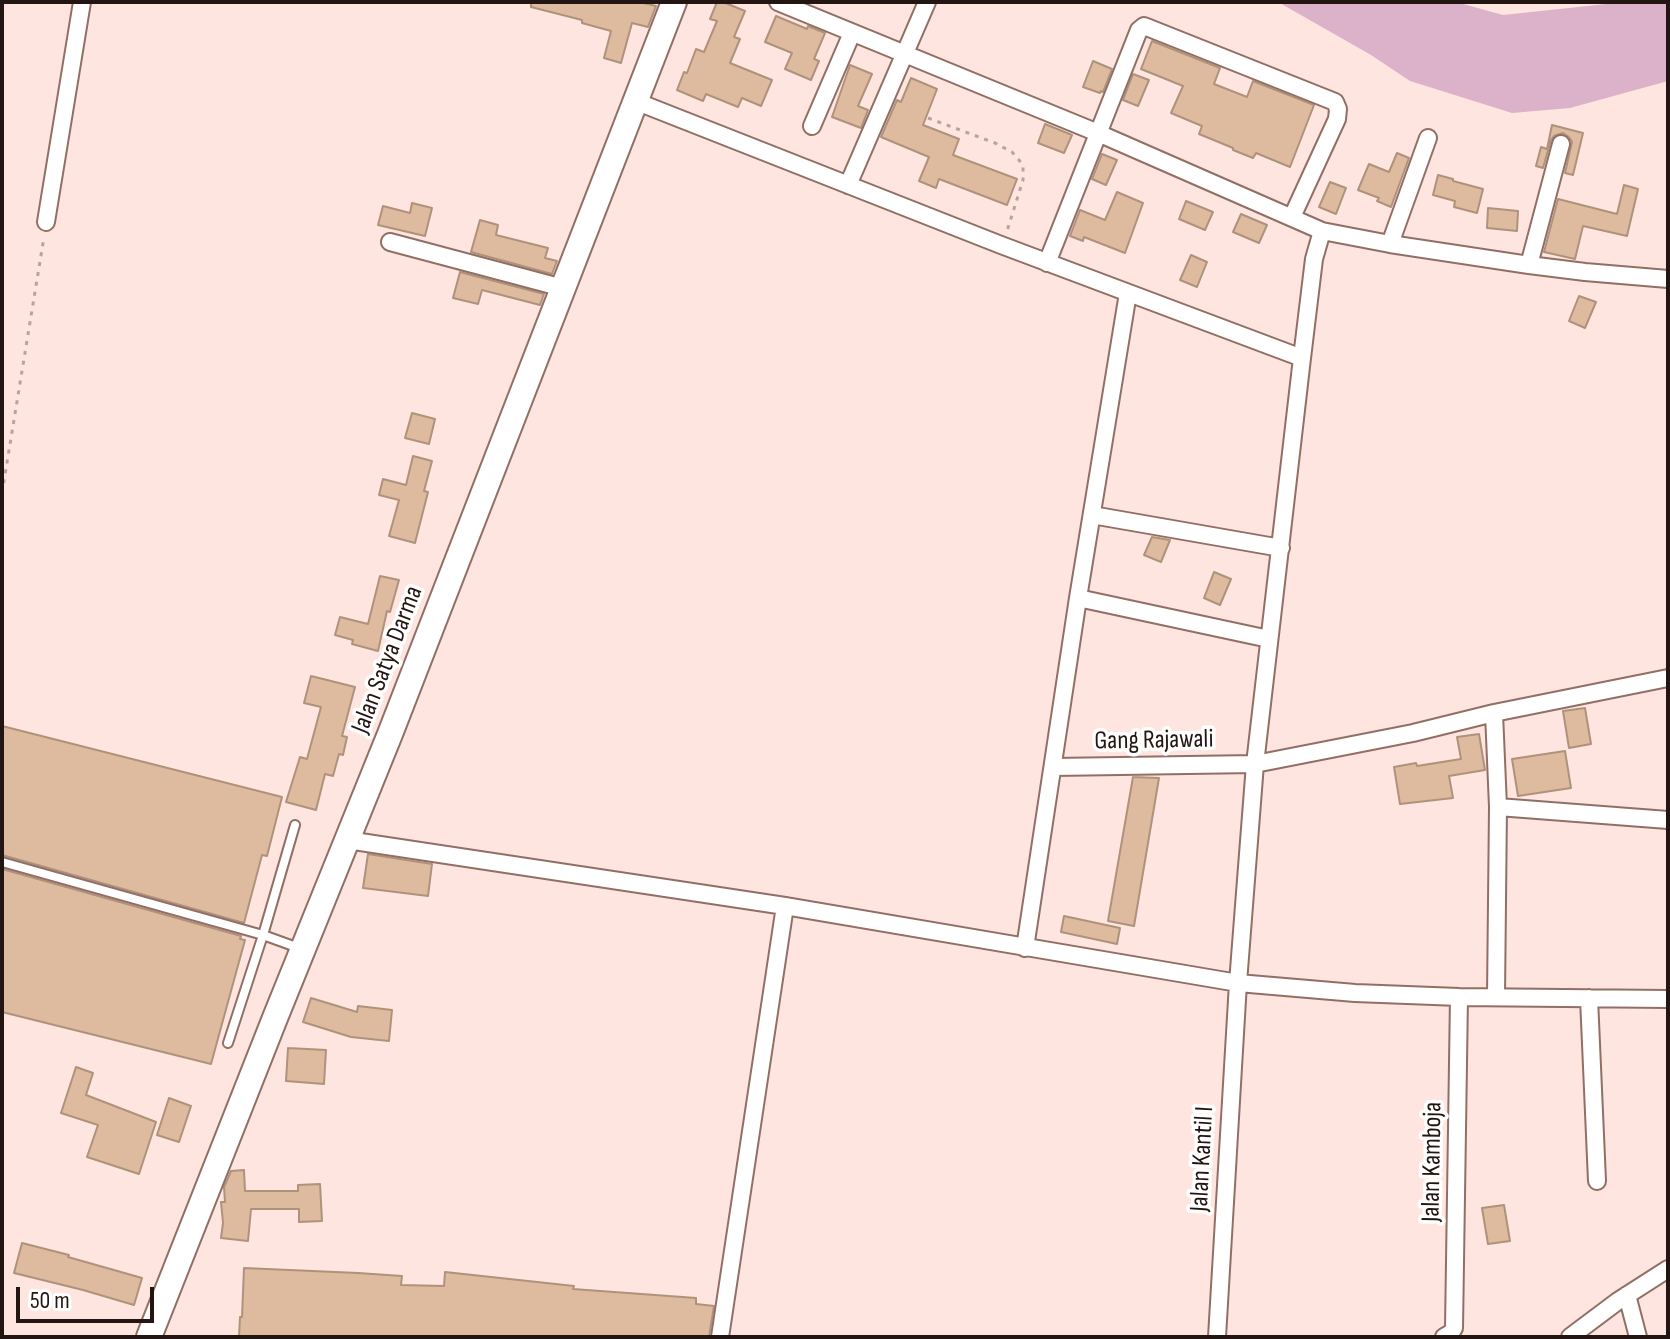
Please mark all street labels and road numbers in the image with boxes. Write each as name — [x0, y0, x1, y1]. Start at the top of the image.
street label: Jalan Satya Darma — [346, 582, 430, 738]
street label: Gang Rajawali — [1094, 724, 1214, 758]
street label: Jalan Kamboja — [1416, 1102, 1450, 1222]
street label: Jalan Kantil I — [1185, 1106, 1221, 1212]

